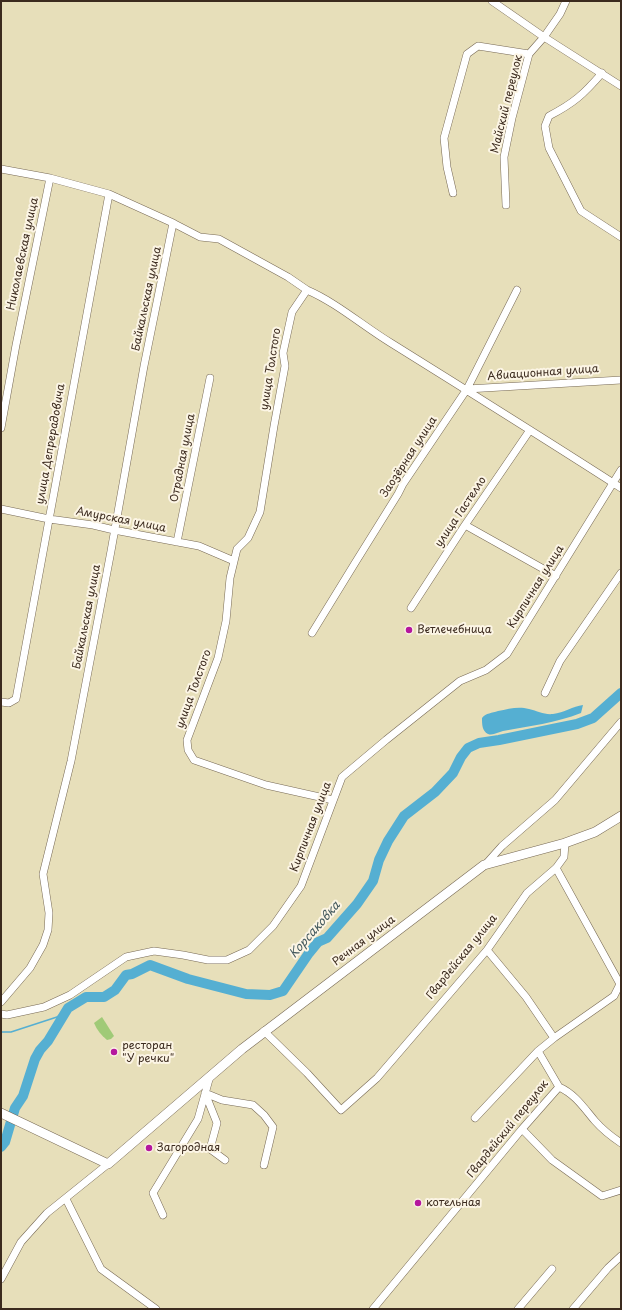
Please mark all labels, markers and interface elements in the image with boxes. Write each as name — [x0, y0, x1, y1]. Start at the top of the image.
street label: Майский переулок — [488, 53, 526, 155]
street label: Николаевская улица — [5, 197, 41, 311]
street label: Байкальская улица — [129, 246, 165, 352]
street label: улица Толстого — [258, 327, 284, 411]
street label: Авиационная улица — [487, 363, 599, 383]
street label: улица Депрерадовича — [34, 383, 68, 505]
street label: Отрадная улица — [168, 413, 198, 503]
street label: Заозёрная улица — [378, 414, 440, 500]
street label: улица Гастелло — [433, 474, 489, 550]
street label: Амурская улица — [75, 505, 167, 535]
street label: Кирпичная улица — [505, 543, 567, 631]
street label: Байкальская улица — [70, 563, 104, 671]
place label: Ветлечебница — [417, 623, 492, 637]
marker: Ветлечебница — [404, 625, 414, 635]
street label: улица Толстого — [174, 648, 214, 730]
street label: Кирпичная улица — [288, 780, 334, 874]
water label: Корсаковка — [287, 899, 343, 961]
street label: Гвардейская улица — [424, 912, 500, 1002]
street label: Речная улица — [330, 913, 398, 969]
place label: ресторан "У речки" — [122, 1039, 174, 1065]
marker: ресторан "У речки" — [109, 1047, 119, 1057]
street label: Гвардейский переулок — [465, 1078, 551, 1180]
place label: Загородная — [157, 1141, 220, 1155]
marker: Загородная — [144, 1143, 154, 1153]
place label: котельная — [426, 1196, 481, 1210]
marker: котельная — [413, 1198, 423, 1208]

